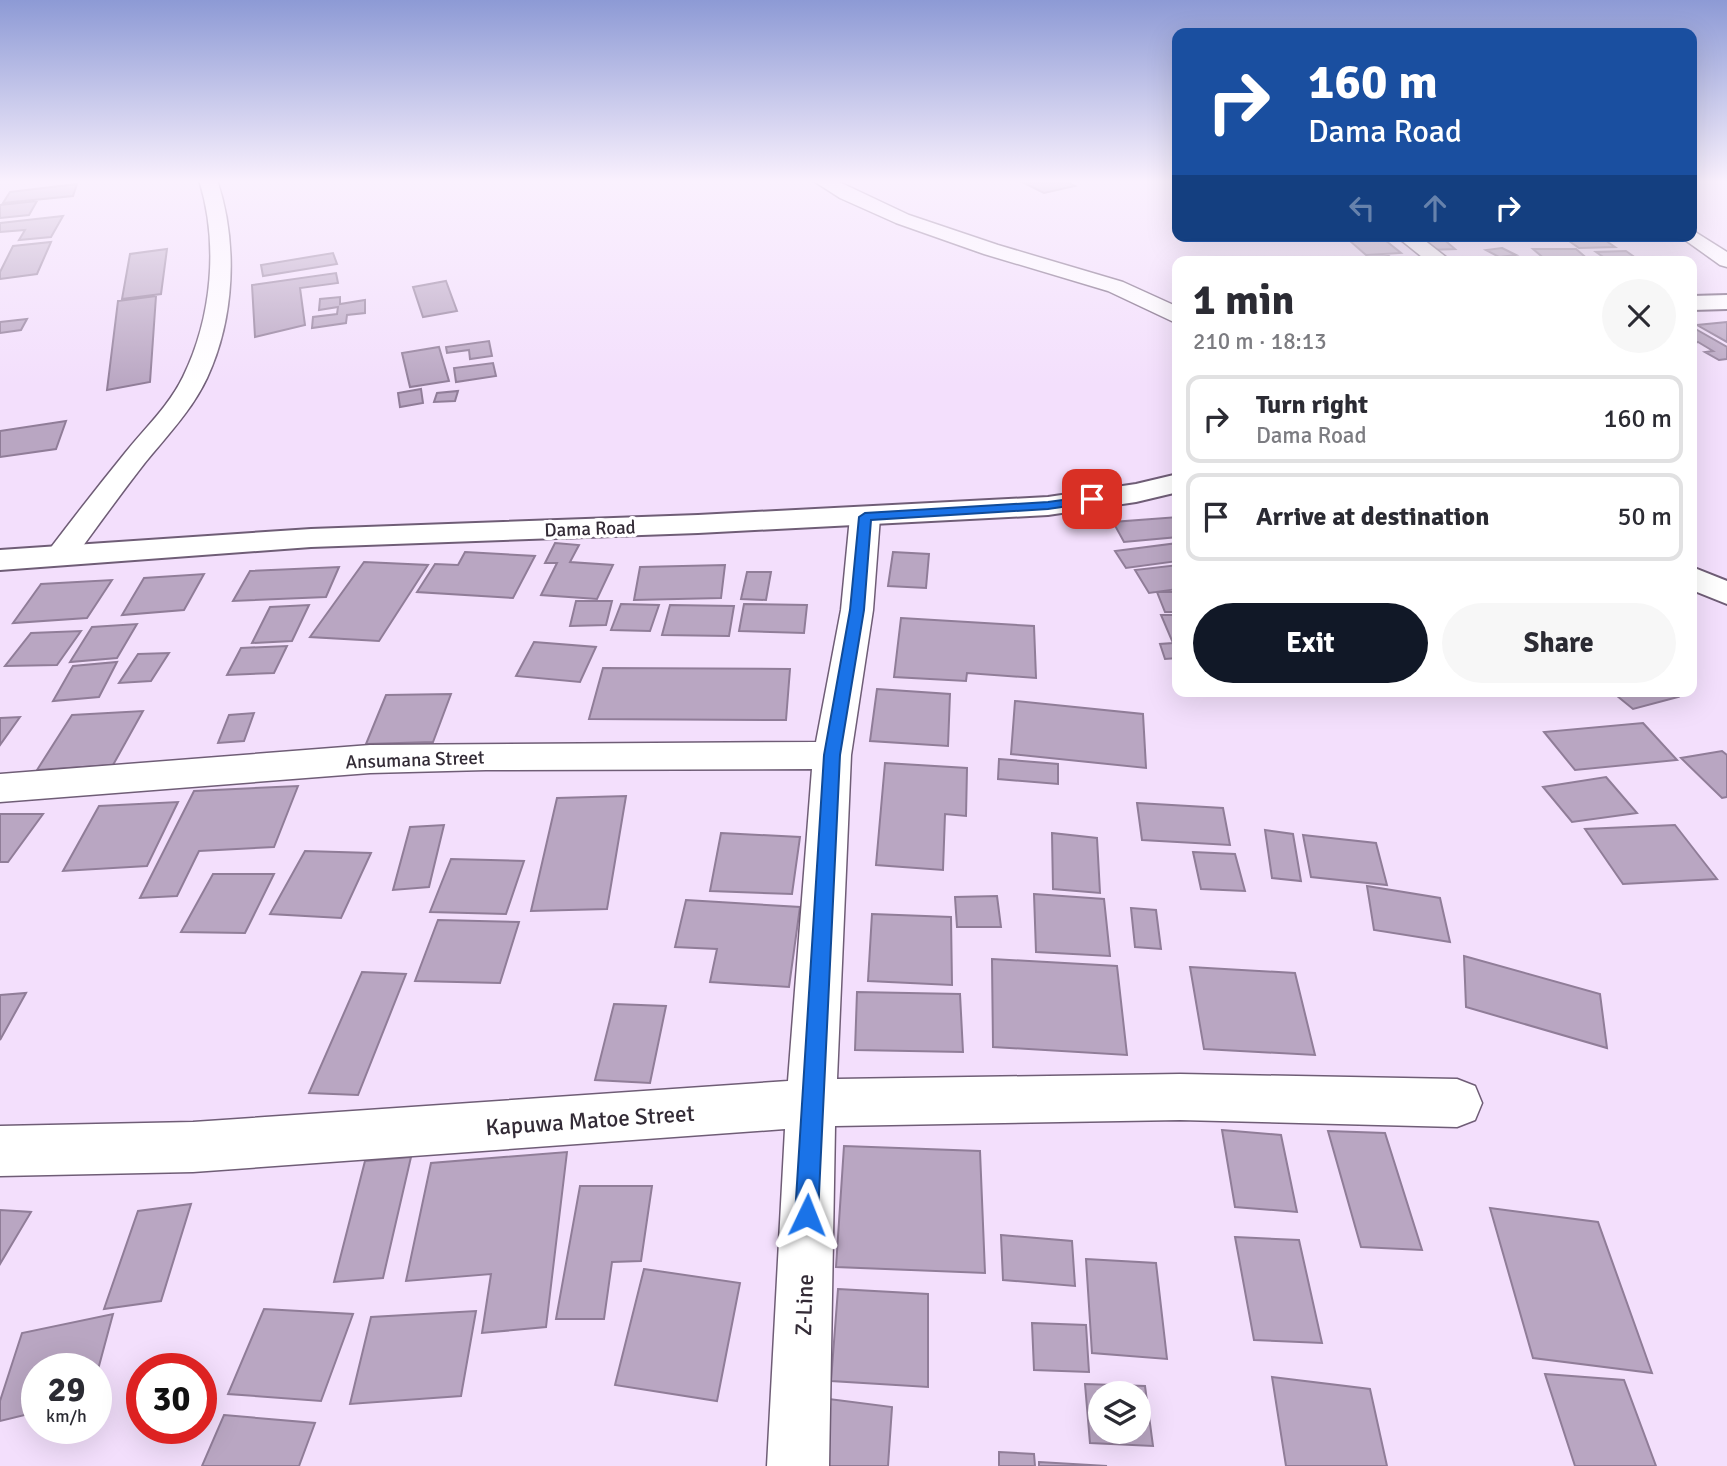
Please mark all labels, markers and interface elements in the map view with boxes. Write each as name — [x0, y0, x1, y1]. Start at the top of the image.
text: 160 m — [1308, 52, 1438, 112]
icon: right — [1193, 56, 1284, 147]
text: Dama Road — [1308, 112, 1462, 151]
icon: left — [1343, 189, 1381, 227]
icon: ahead — [1416, 189, 1454, 227]
icon: right — [1489, 189, 1527, 227]
text: 1 min — [1193, 275, 1294, 326]
button: close — [1602, 279, 1676, 353]
text: 210 m · 18:13 — [1193, 327, 1327, 356]
text: Turn right — [1256, 389, 1368, 421]
icon: right — [1197, 400, 1235, 438]
text: 160 m — [1603, 403, 1672, 435]
text: Dama Road — [1256, 421, 1367, 450]
pin — [1062, 469, 1122, 529]
icon: arrive — [1073, 480, 1111, 518]
icon: arrive — [1197, 498, 1235, 536]
text: Arrive at destination — [1256, 501, 1489, 533]
text: 50 m — [1617, 501, 1672, 533]
street label: Dama Road — [544, 515, 636, 543]
button: Exit — [1193, 603, 1428, 683]
button: Share — [1442, 603, 1676, 683]
street label: Ansumana Street — [345, 746, 485, 774]
street label: Kapuwa Matoe Street — [485, 1099, 696, 1142]
position arrow — [770, 1178, 844, 1252]
street label: Z-Line — [789, 1273, 820, 1337]
speed limit sign: 30 — [126, 1353, 217, 1444]
text: 29 — [48, 1368, 85, 1411]
map controls — [1088, 1381, 1151, 1444]
button: layers — [1088, 1381, 1151, 1444]
text: km/h — [46, 1405, 87, 1427]

